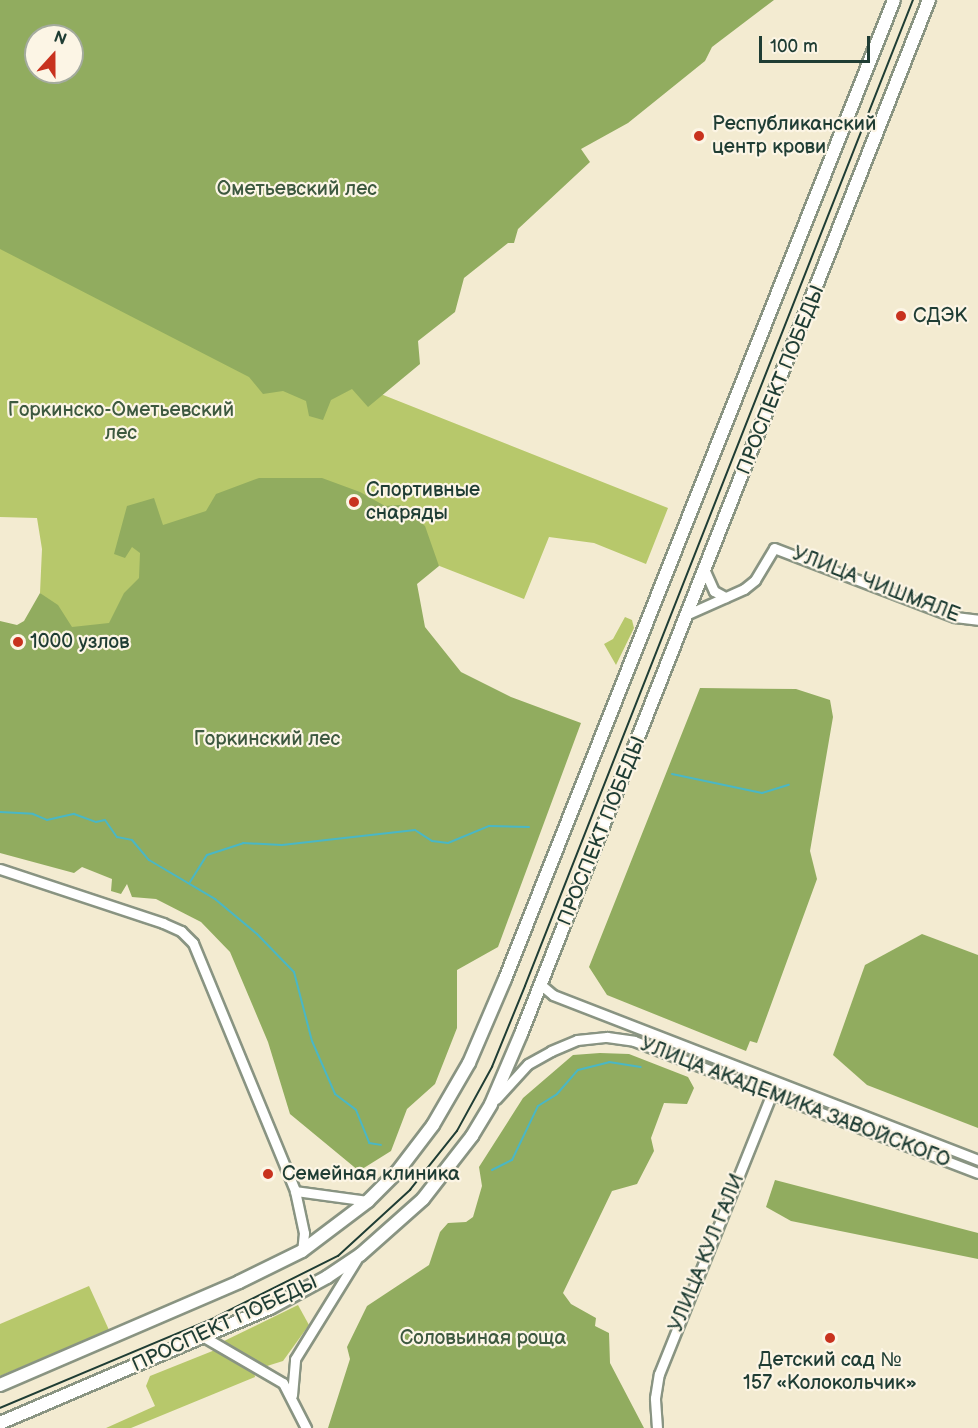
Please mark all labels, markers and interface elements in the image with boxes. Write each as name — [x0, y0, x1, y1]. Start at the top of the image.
north arrow — [24, 24, 84, 84]
scale bar — [762, 24, 873, 62]
text: N — [51, 28, 69, 50]
text: 100 m — [770, 36, 818, 57]
place label: Республиканский центр крови — [712, 112, 876, 159]
marker: Республиканский центр крови — [690, 127, 708, 145]
park label: Ометьевский лес — [217, 177, 377, 201]
street label: ПРОСПЕКТ ПОБЕДЫ — [732, 282, 830, 478]
place label: СДЭК — [913, 304, 967, 328]
marker: СДЭК — [894, 309, 908, 323]
park label: Горкинско-Ометьевский лес — [8, 399, 234, 446]
place label: Спортивные снаряды — [366, 478, 480, 525]
marker: Спортивные снаряды — [347, 495, 361, 509]
street label: УЛИЦА ЧИШМЯЛЕ — [789, 542, 963, 628]
place label: 1000 узлов — [30, 630, 130, 654]
marker: 1000 узлов — [11, 635, 25, 649]
park label: Горкинский лес — [194, 727, 340, 751]
street label: ПРОСПЕКТ ПОБЕДЫ — [553, 733, 651, 929]
street label: УЛИЦА АКАДЕМИКА ЗАВОЙСКОГО — [637, 1033, 953, 1173]
place label: Семейная клиника — [282, 1162, 460, 1186]
marker: Семейная клиника — [259, 1165, 277, 1183]
street label: УЛИЦА КУЛ ГАЛИ — [664, 1171, 750, 1335]
street label: ПРОСПЕКТ ПОБЕДЫ — [128, 1270, 322, 1378]
park label: Соловьиная роща — [400, 1326, 566, 1350]
marker: Детский сад № 157 «Колокольчик» — [823, 1331, 837, 1345]
place label: Детский сад № 157 «Колокольчик» — [743, 1348, 917, 1395]

